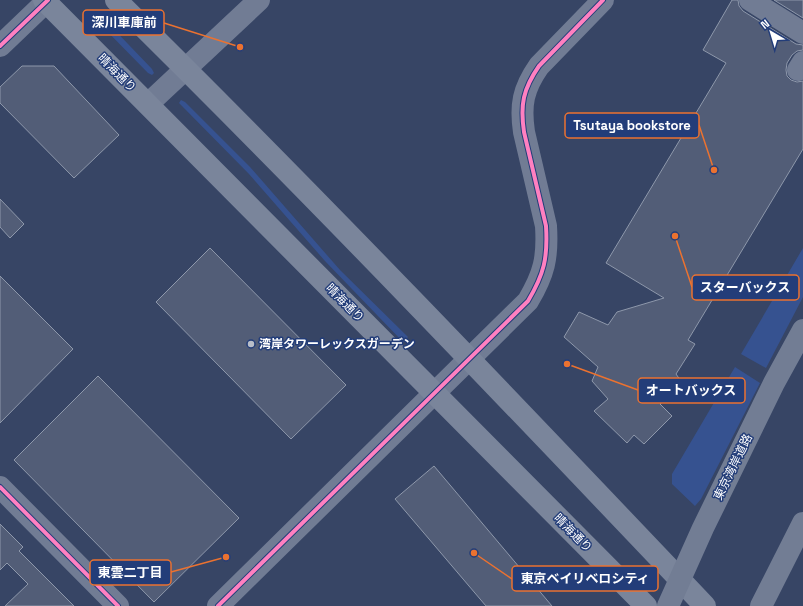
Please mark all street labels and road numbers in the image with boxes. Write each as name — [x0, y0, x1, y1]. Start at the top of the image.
street label: 晴海通り — [94, 50, 140, 96]
street label: 晴海通り — [322, 280, 368, 326]
street label: 東京湾岸道路 — [710, 431, 756, 503]
street label: 晴海通り — [550, 510, 596, 556]

